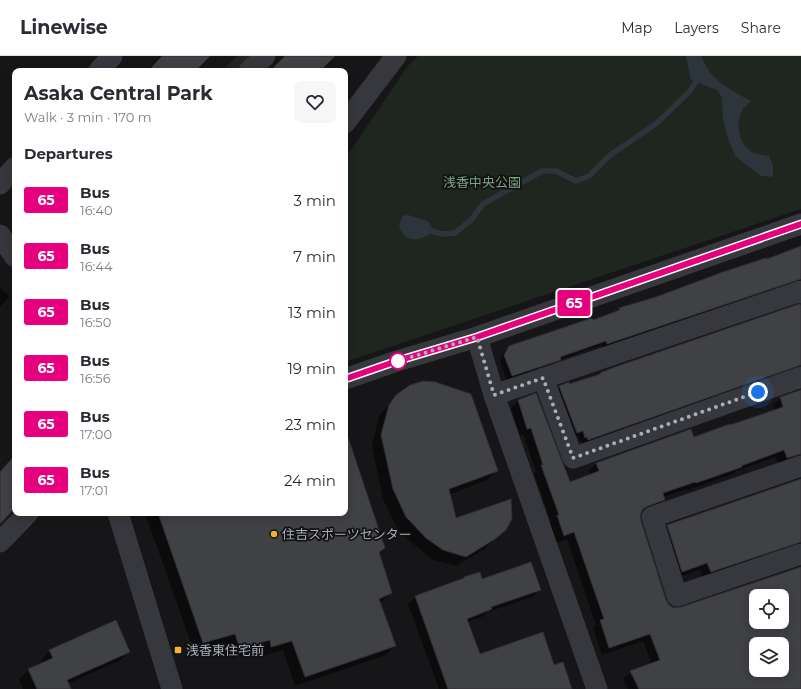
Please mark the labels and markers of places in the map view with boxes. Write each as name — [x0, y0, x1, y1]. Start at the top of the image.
unlabelled marker — [389, 352, 407, 370]
place label: 住吉スポーツセンター — [282, 526, 412, 542]
marker: 住吉スポーツセンター — [269, 529, 279, 539]
place label: 浅香東住宅前 — [186, 642, 264, 658]
marker: 浅香東住宅前 — [173, 645, 183, 655]

